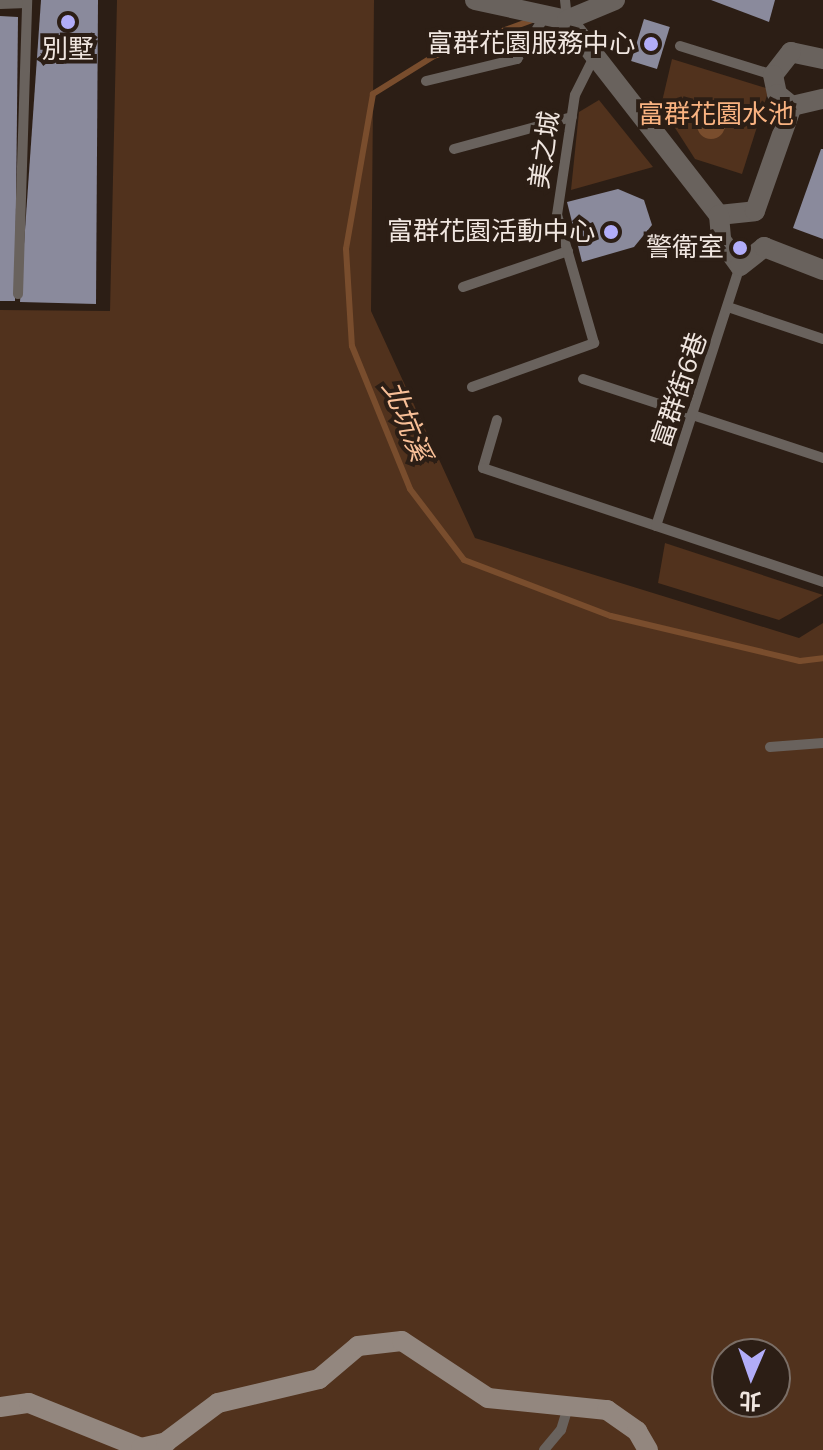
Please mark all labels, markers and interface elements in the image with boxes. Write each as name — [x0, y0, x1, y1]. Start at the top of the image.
marker: 別墅 — [59, 13, 77, 31]
place label: 富群花園服務中心 — [427, 28, 635, 60]
place label: 別墅 — [42, 34, 94, 66]
marker: 富群花園服務中心 — [642, 35, 660, 53]
park label: 富群花園水池 — [638, 99, 794, 131]
street label: 美之城 — [524, 109, 566, 191]
place label: 富群花園活動中心 — [387, 216, 595, 248]
marker: 富群花園活動中心 — [602, 223, 620, 241]
place label: 警衛室 — [646, 232, 724, 264]
marker: 警衛室 — [731, 239, 749, 257]
street label: 富群街6巷 — [646, 328, 714, 452]
water label: 北坑溪 — [375, 376, 437, 466]
north arrow — [711, 1338, 791, 1418]
text: 北 — [739, 1385, 762, 1415]

